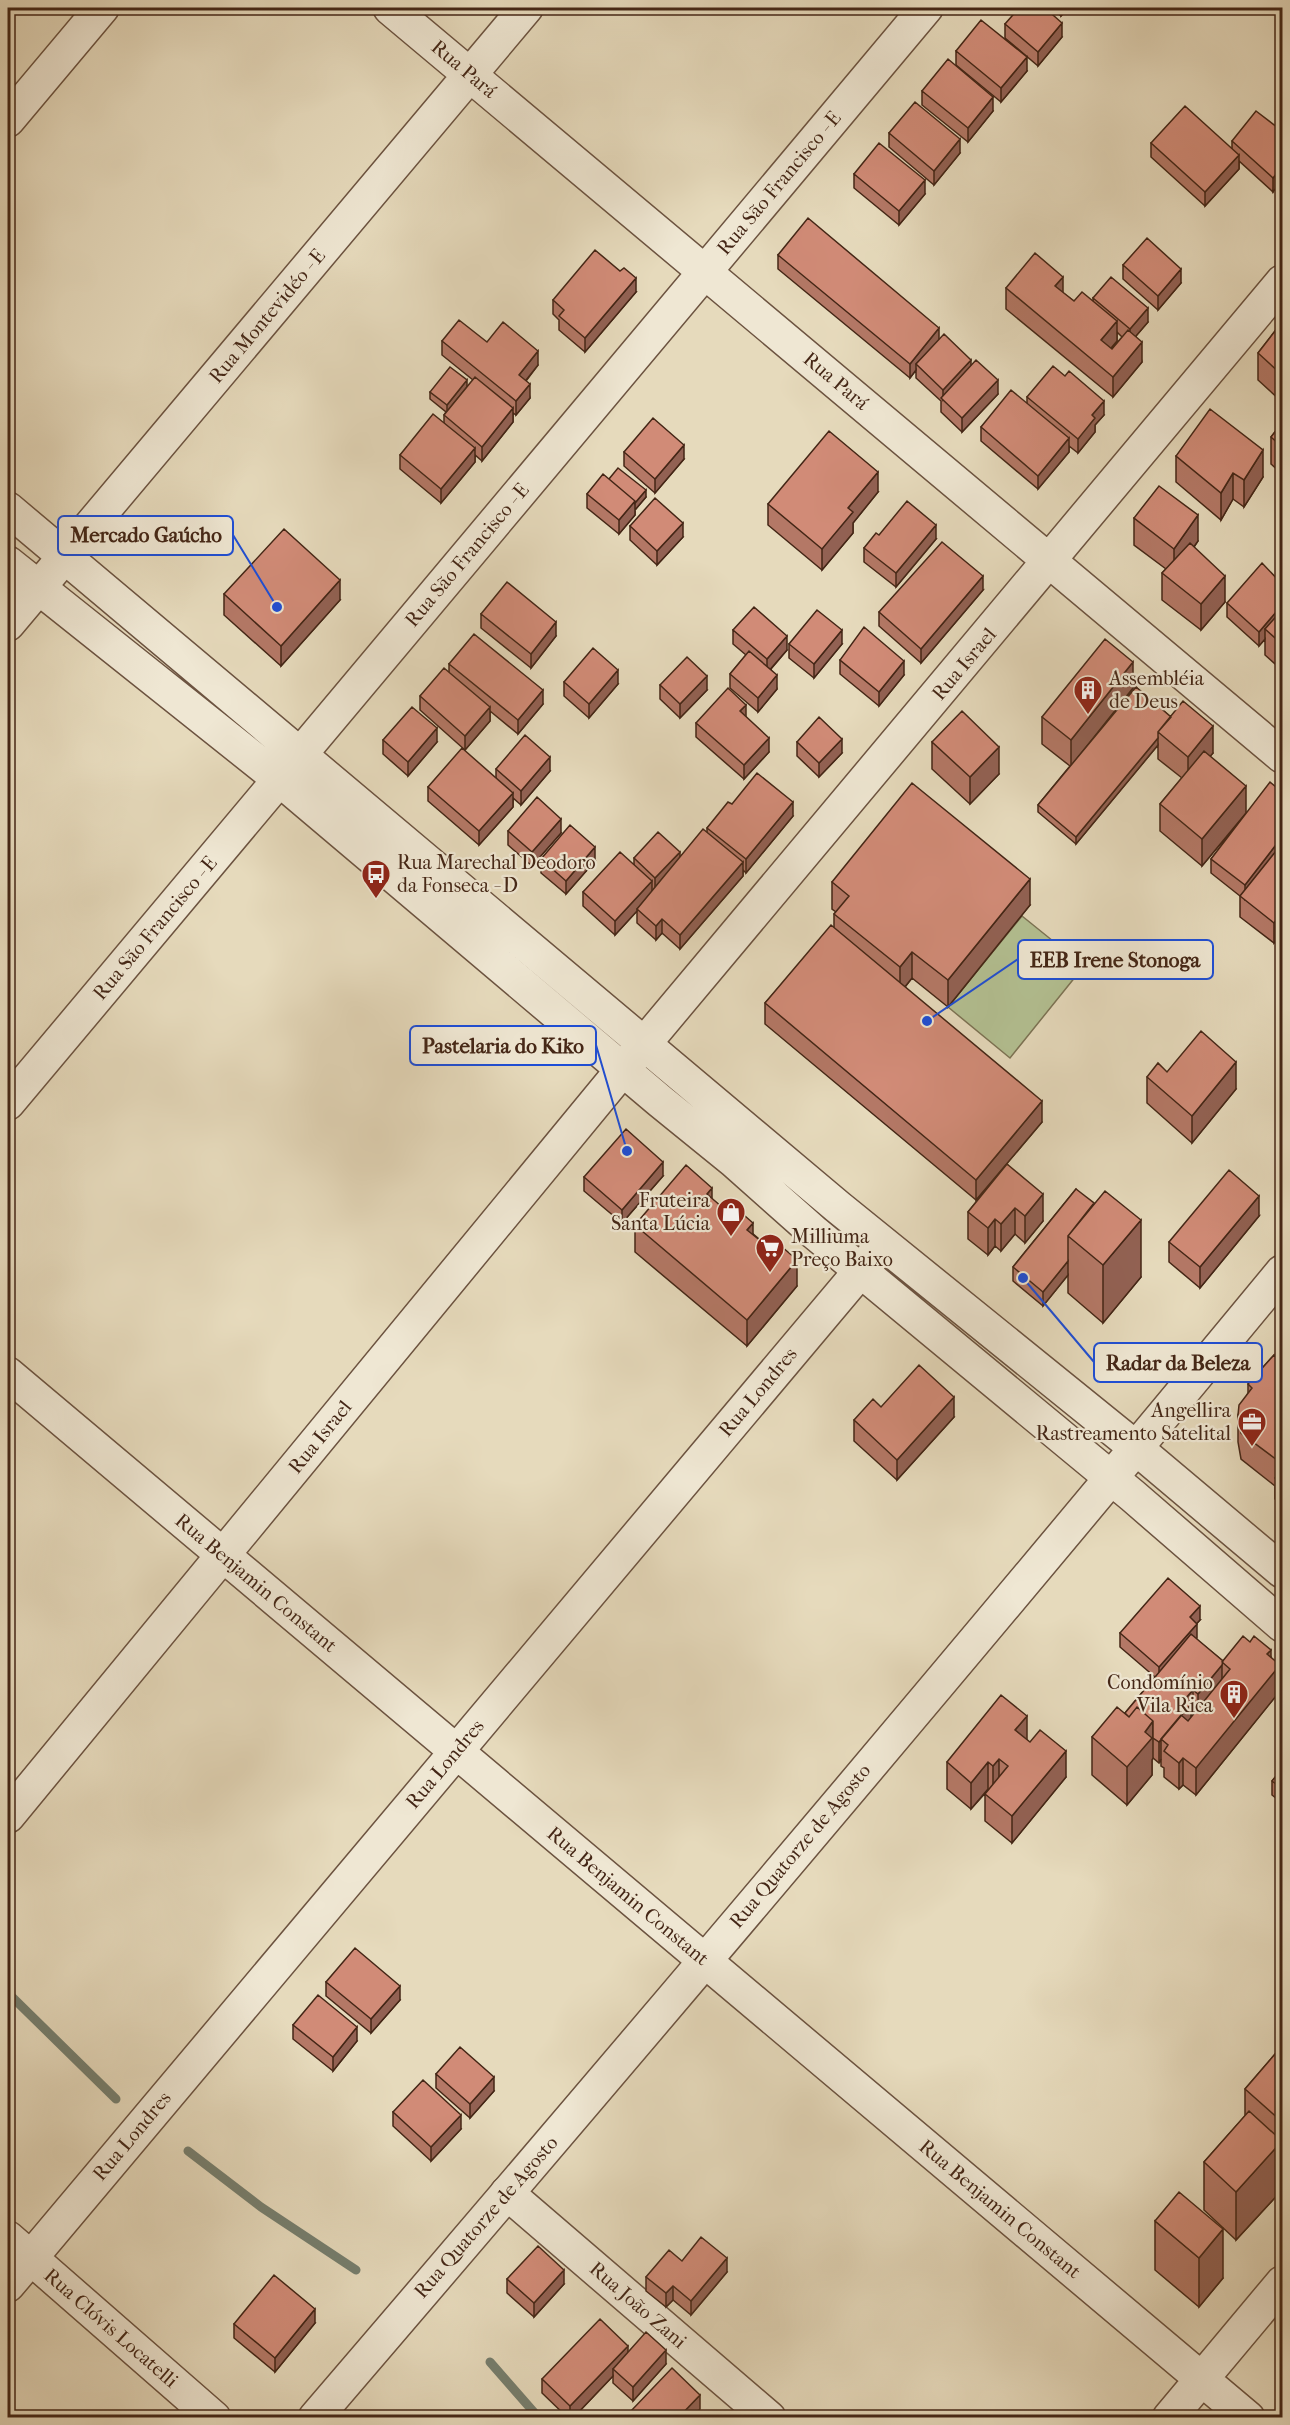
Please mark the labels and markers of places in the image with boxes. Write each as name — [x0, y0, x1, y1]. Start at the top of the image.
callout: Mercado Gaúcho — [58, 516, 233, 555]
place label: Assembléia de Deus — [1108, 667, 1205, 713]
building icon: Assembléia de Deus — [1072, 674, 1104, 716]
place label: Rua Marechal Deodoro da Fonseca - D — [397, 851, 596, 897]
bus stop icon: Rua Marechal Deodoro da Fonseca - D — [360, 858, 392, 900]
callout: EEB Irene Stonoga — [1018, 940, 1213, 979]
callout: Pastelaria do Kiko — [410, 1026, 596, 1065]
place label: Fruteira Santa Lúcia — [611, 1189, 711, 1235]
shop icon: Fruteira Santa Lúcia — [715, 1196, 747, 1238]
place label: Milliuma Preço Baixo — [791, 1225, 893, 1271]
supermarket icon: Milliuma Preço Baixo — [754, 1232, 786, 1274]
callout: Radar da Beleza — [1094, 1343, 1262, 1382]
place label: Angellira Rastreamento Satelital — [1036, 1399, 1232, 1445]
office icon: Angellira Rastreamento Satelital — [1236, 1406, 1268, 1448]
place label: Condomínio Vila Rica — [1107, 1671, 1214, 1717]
building icon: Condomínio Vila Rica — [1218, 1678, 1250, 1720]

